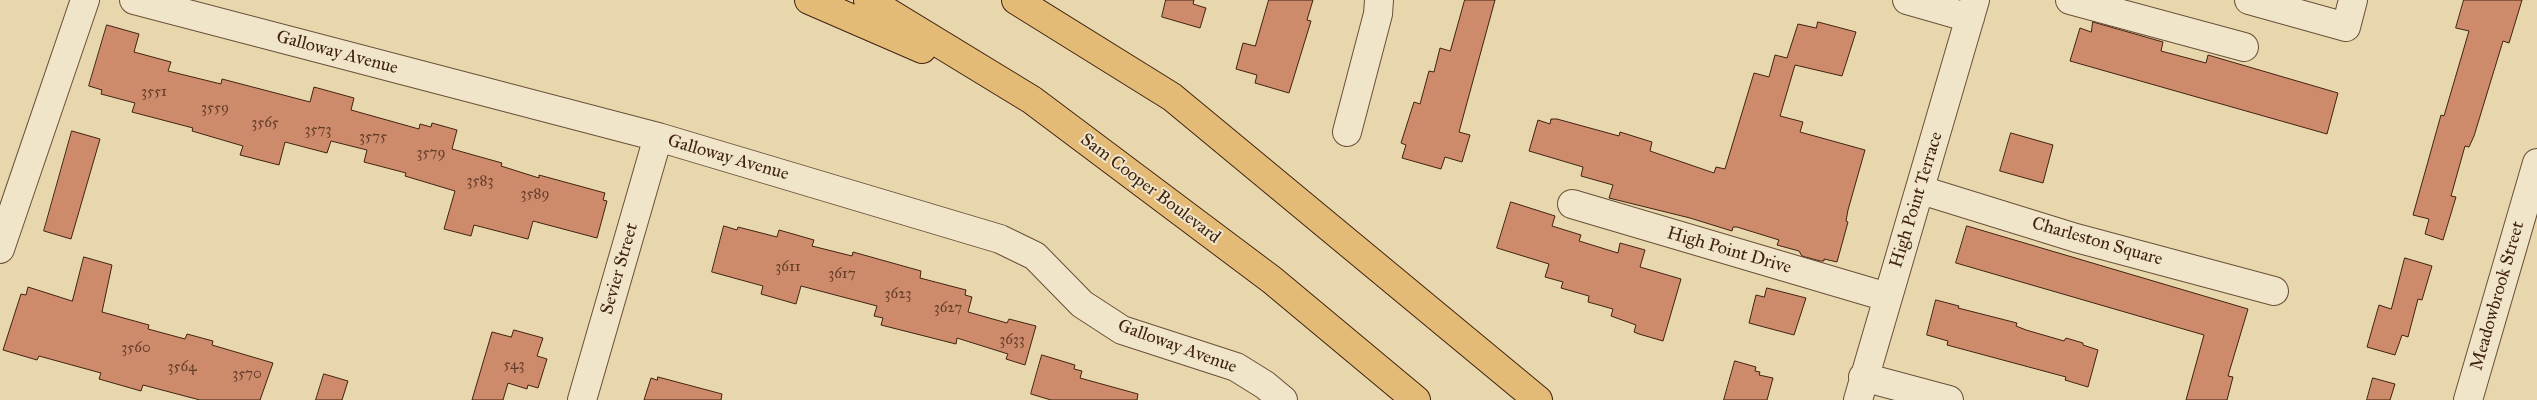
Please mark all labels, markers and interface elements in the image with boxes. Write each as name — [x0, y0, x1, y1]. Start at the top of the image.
street label: Galloway Avenue — [274, 26, 400, 80]
house number: 3551 — [141, 83, 167, 101]
house number: 3559 — [201, 99, 229, 117]
house number: 3565 — [251, 114, 279, 132]
house number: 3573 — [305, 121, 331, 139]
house number: 3575 — [359, 128, 387, 146]
street label: Sam Cooper Boulevard — [1076, 129, 1224, 249]
street label: High Point Terrace — [1886, 129, 1948, 271]
street label: Galloway Avenue — [665, 130, 791, 186]
house number: 3579 — [416, 144, 446, 162]
house number: 3583 — [467, 172, 493, 190]
house number: 3589 — [520, 185, 550, 203]
street label: Charleston Square — [2029, 213, 2165, 271]
street label: Meadowbrook Street — [2466, 219, 2530, 373]
street label: Sevier Street — [597, 221, 643, 317]
street label: High Point Drive — [1664, 223, 1794, 279]
house number: 3611 — [775, 258, 801, 276]
house number: 3617 — [828, 265, 856, 283]
house number: 3623 — [884, 285, 912, 303]
house number: 3627 — [934, 299, 962, 317]
street label: Galloway Avenue — [1115, 315, 1239, 379]
house number: 3633 — [999, 331, 1025, 349]
house number: 3560 — [121, 339, 151, 357]
house number: 543 — [504, 356, 524, 374]
house number: 3564 — [167, 358, 197, 376]
house number: 3570 — [232, 365, 262, 383]

